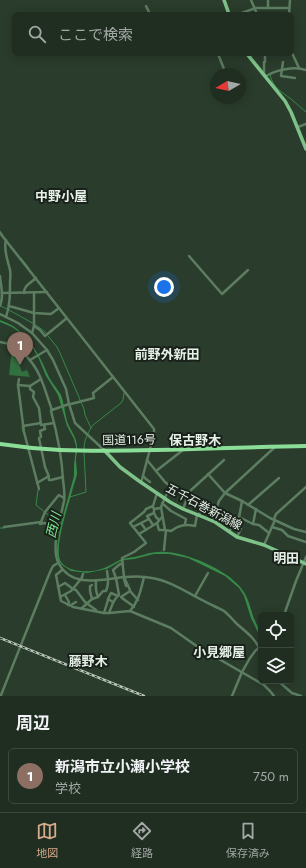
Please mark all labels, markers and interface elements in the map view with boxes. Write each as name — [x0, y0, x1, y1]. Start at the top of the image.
search box — [12, 12, 294, 56]
icon: search — [26, 23, 48, 45]
text: ここで検索 — [58, 24, 133, 46]
north arrow — [210, 68, 246, 104]
district label: 中野小屋 — [35, 187, 87, 206]
your location — [154, 277, 174, 297]
pin: 1 — [7, 332, 33, 365]
district label: 前野外新田 — [134, 345, 200, 364]
street label: 国道116号 — [102, 431, 156, 449]
district label: 保古野木 — [169, 431, 222, 450]
street label: 五千石巻新潟線 — [163, 479, 245, 535]
water label: 西川 — [41, 508, 66, 540]
district label: 明田 — [273, 549, 299, 568]
map controls — [258, 612, 294, 684]
button: locate — [258, 612, 294, 648]
district label: 小見郷屋 — [193, 643, 245, 662]
button: layers — [258, 648, 294, 684]
district label: 藤野木 — [68, 652, 108, 671]
text: 周辺 — [16, 711, 50, 735]
text: 新潟市立小瀬小学校 — [55, 756, 190, 778]
text: 1 — [27, 767, 33, 786]
text: 750 m — [253, 767, 289, 786]
text: 学校 — [55, 779, 81, 798]
tab: 地図 — [36, 820, 58, 861]
tab: 経路 — [131, 820, 153, 861]
tab: 保存済み — [226, 820, 270, 861]

